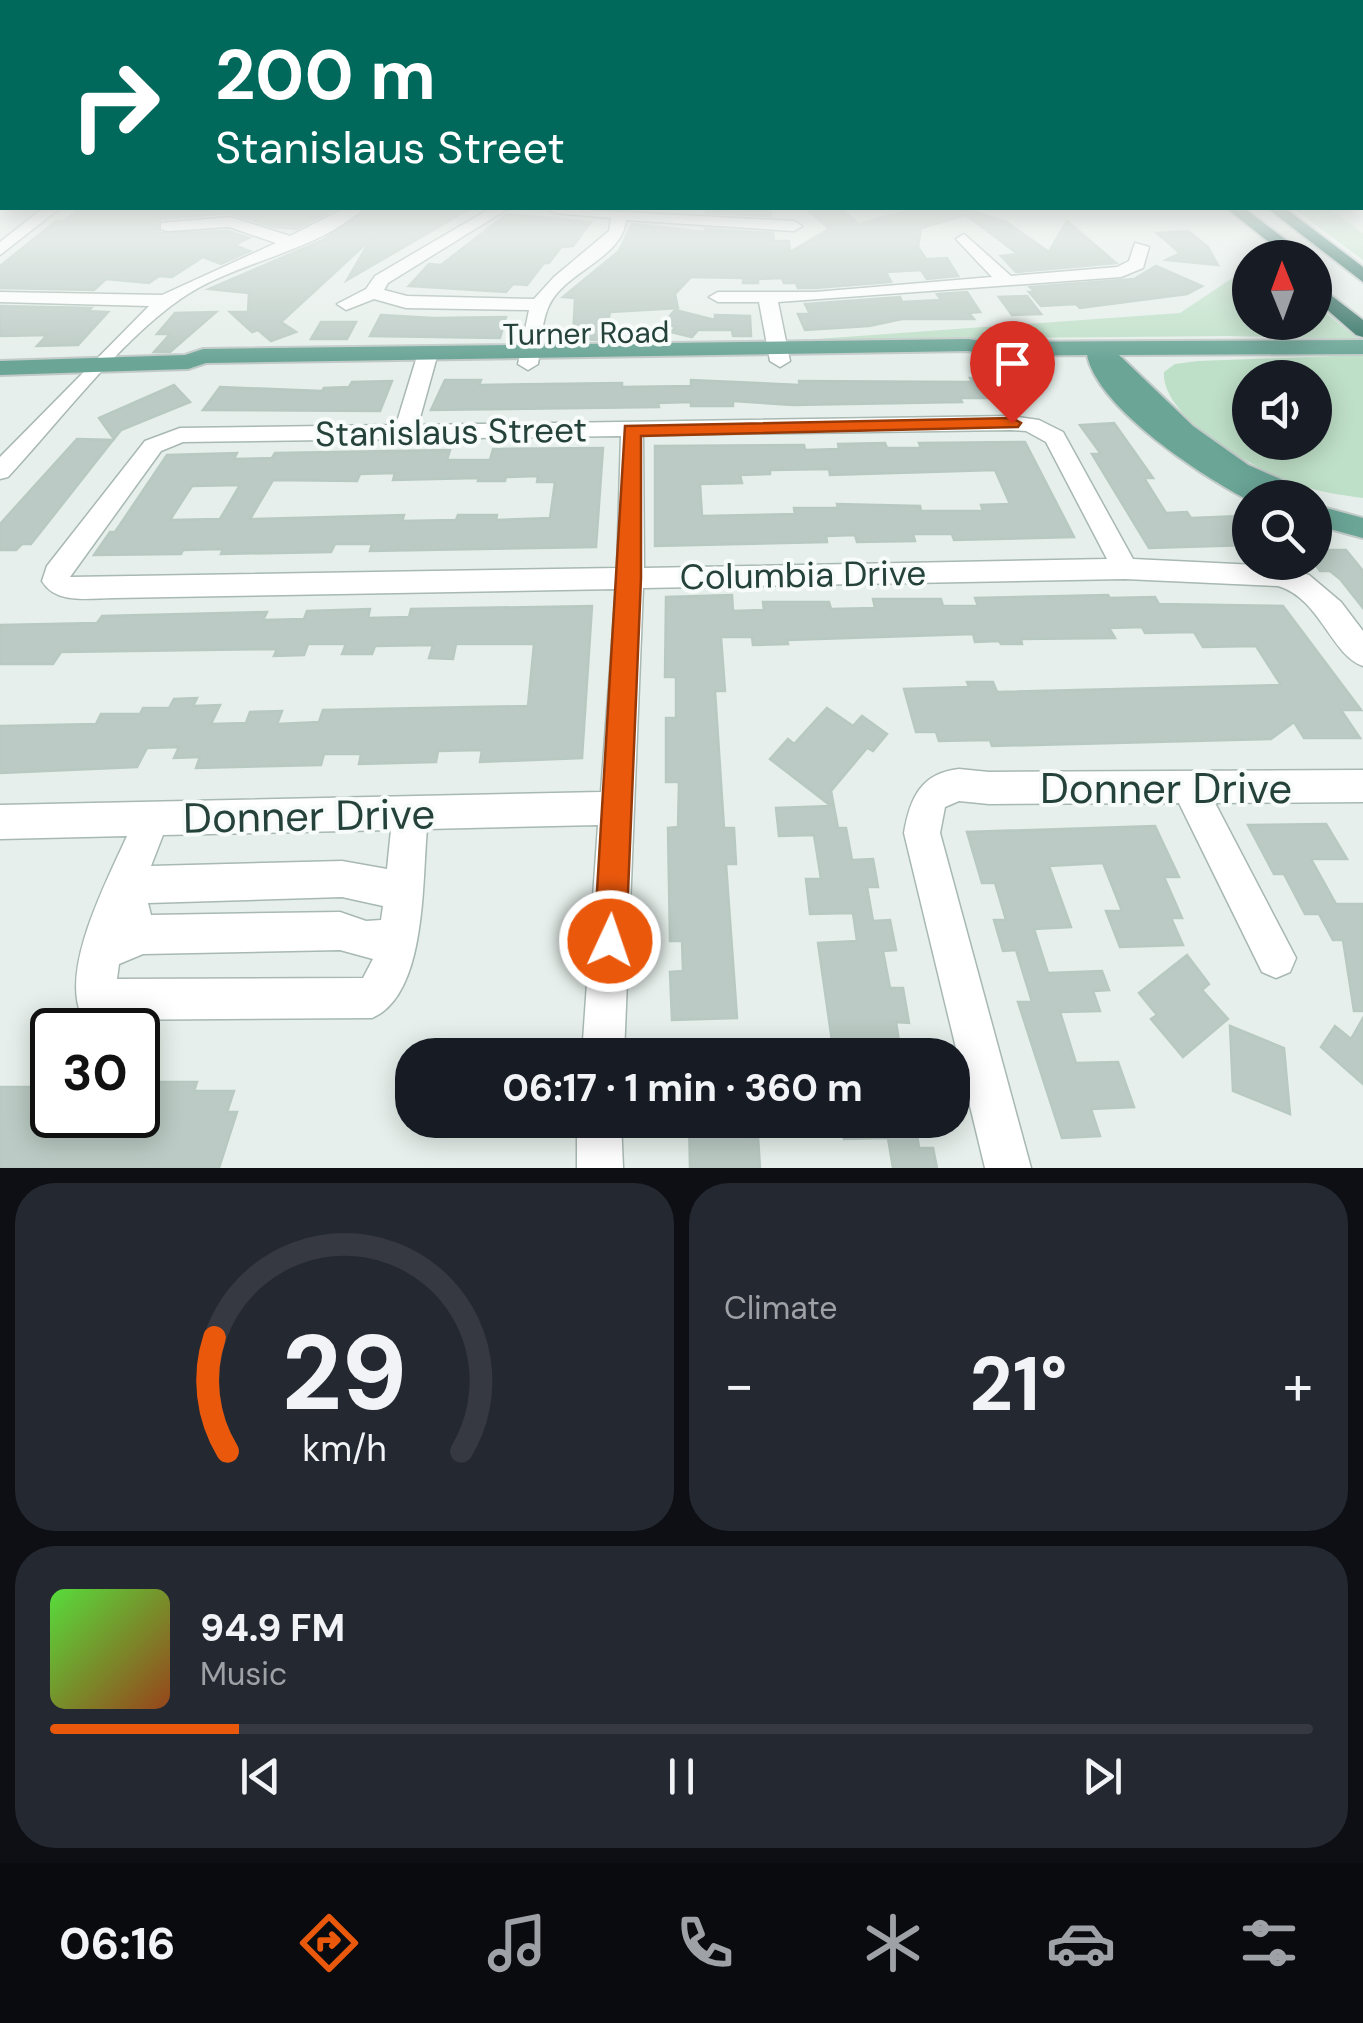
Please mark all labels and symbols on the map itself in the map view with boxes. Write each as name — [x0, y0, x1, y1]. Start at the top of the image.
north arrow — [1232, 240, 1332, 340]
street label: Turner Road — [502, 312, 670, 354]
pin — [970, 321, 1055, 424]
street label: Stanislaus Street — [315, 407, 587, 457]
street label: Columbia Drive — [679, 550, 927, 600]
street label: Donner Drive — [1040, 761, 1292, 816]
street label: Donner Drive — [183, 786, 435, 846]
position arrow — [558, 889, 662, 993]
speed limit sign: 30 — [30, 1008, 160, 1138]

